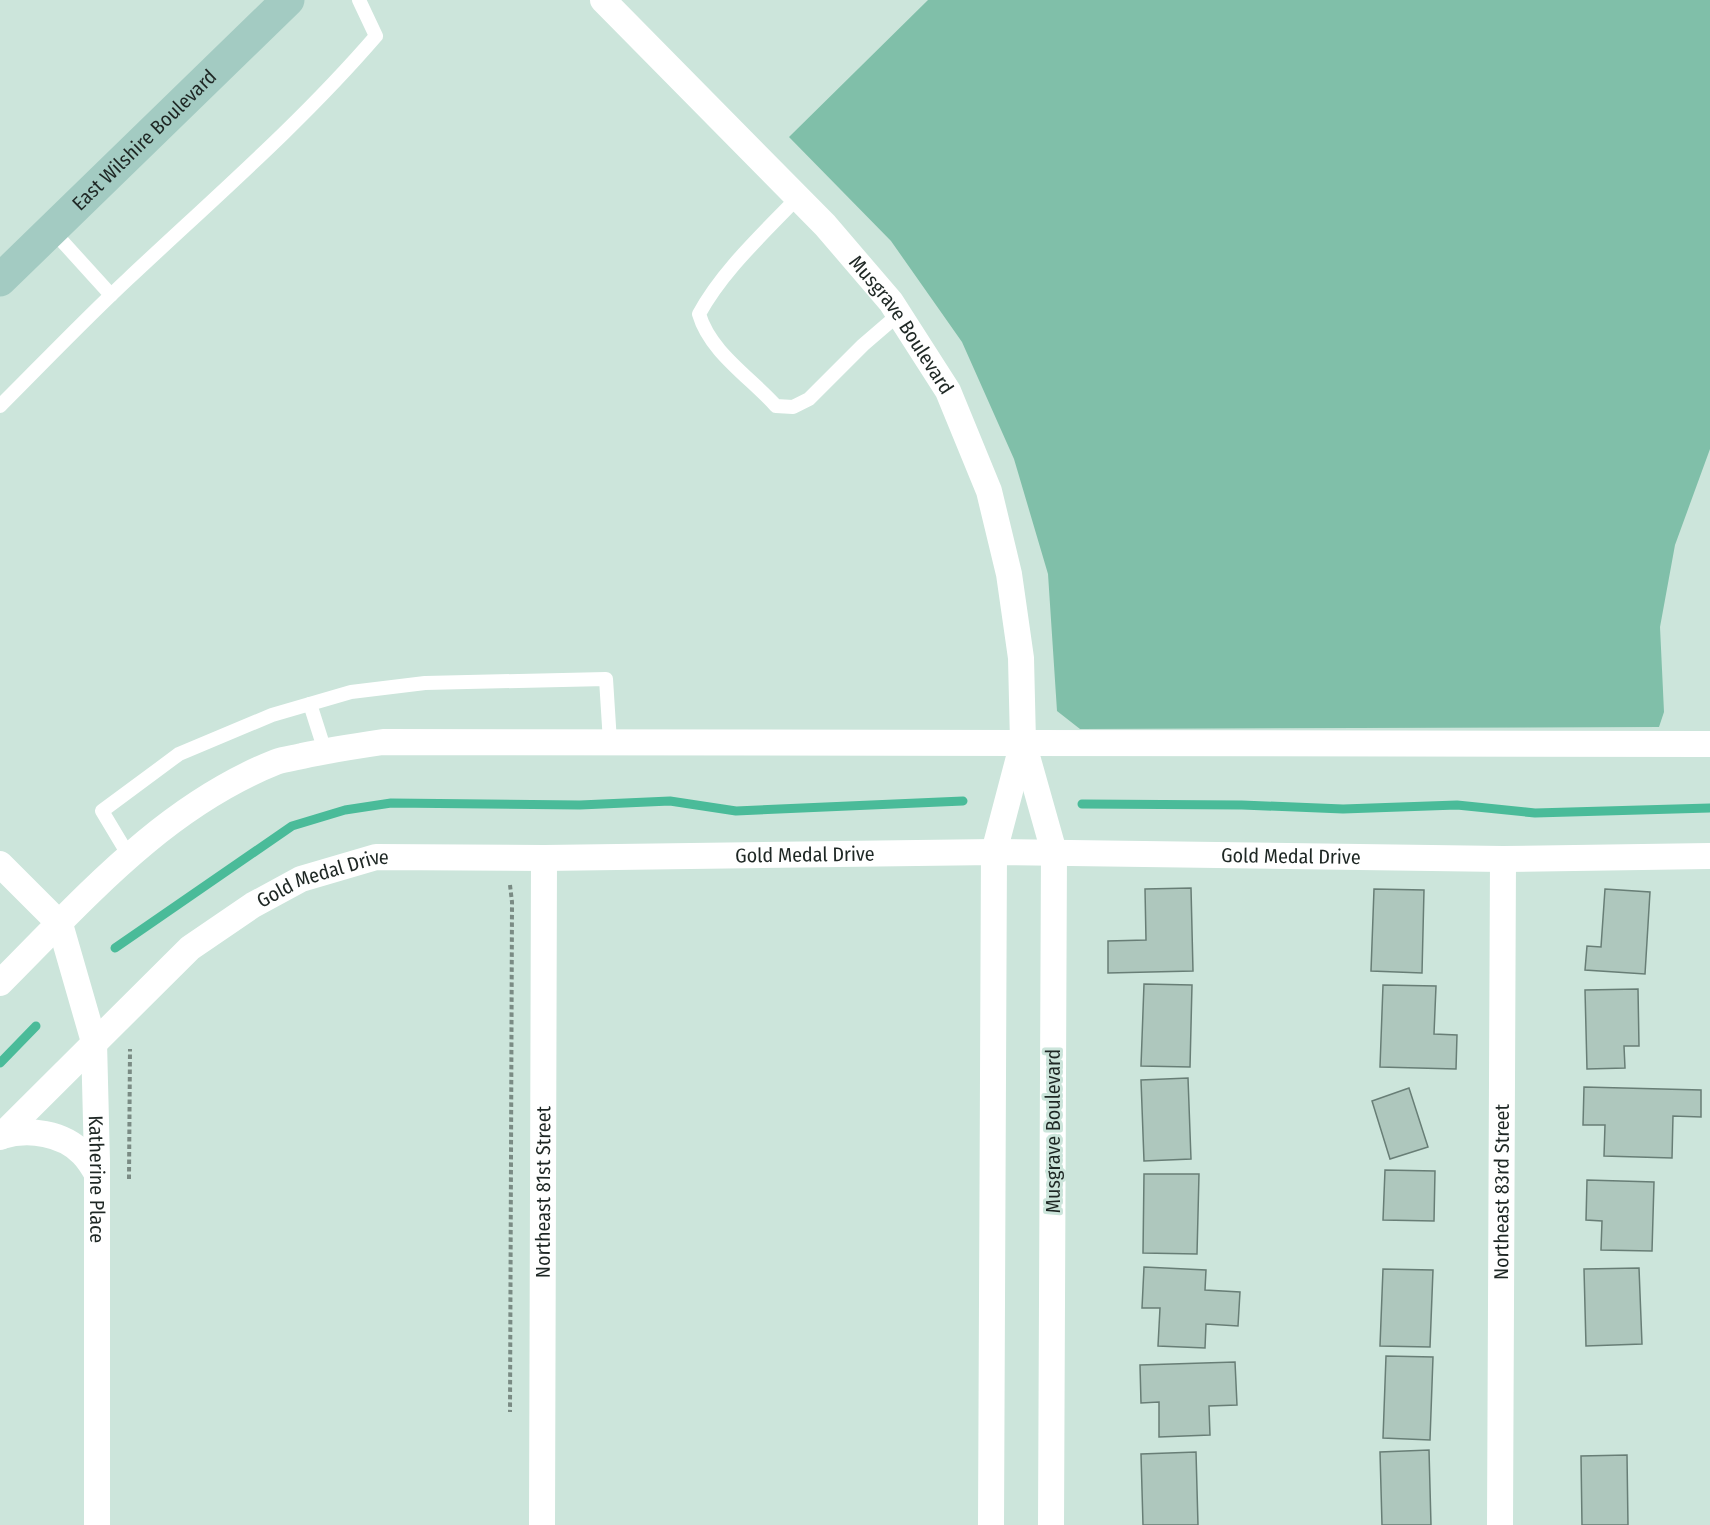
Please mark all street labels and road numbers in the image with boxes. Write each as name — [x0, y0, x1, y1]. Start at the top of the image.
street label: East Wilshire Boulevard — [67, 64, 221, 215]
street label: Musgrave Boulevard — [844, 250, 959, 398]
street label: Gold Medal Drive — [735, 842, 875, 867]
street label: Gold Medal Drive — [1221, 843, 1361, 869]
street label: Gold Medal Drive — [253, 845, 389, 913]
street label: Musgrave Boulevard — [1041, 1049, 1065, 1213]
street label: Northeast 83rd Street — [1489, 1103, 1514, 1280]
street label: Northeast 81st Street — [531, 1105, 555, 1278]
street label: Katherine Place — [84, 1115, 109, 1243]

